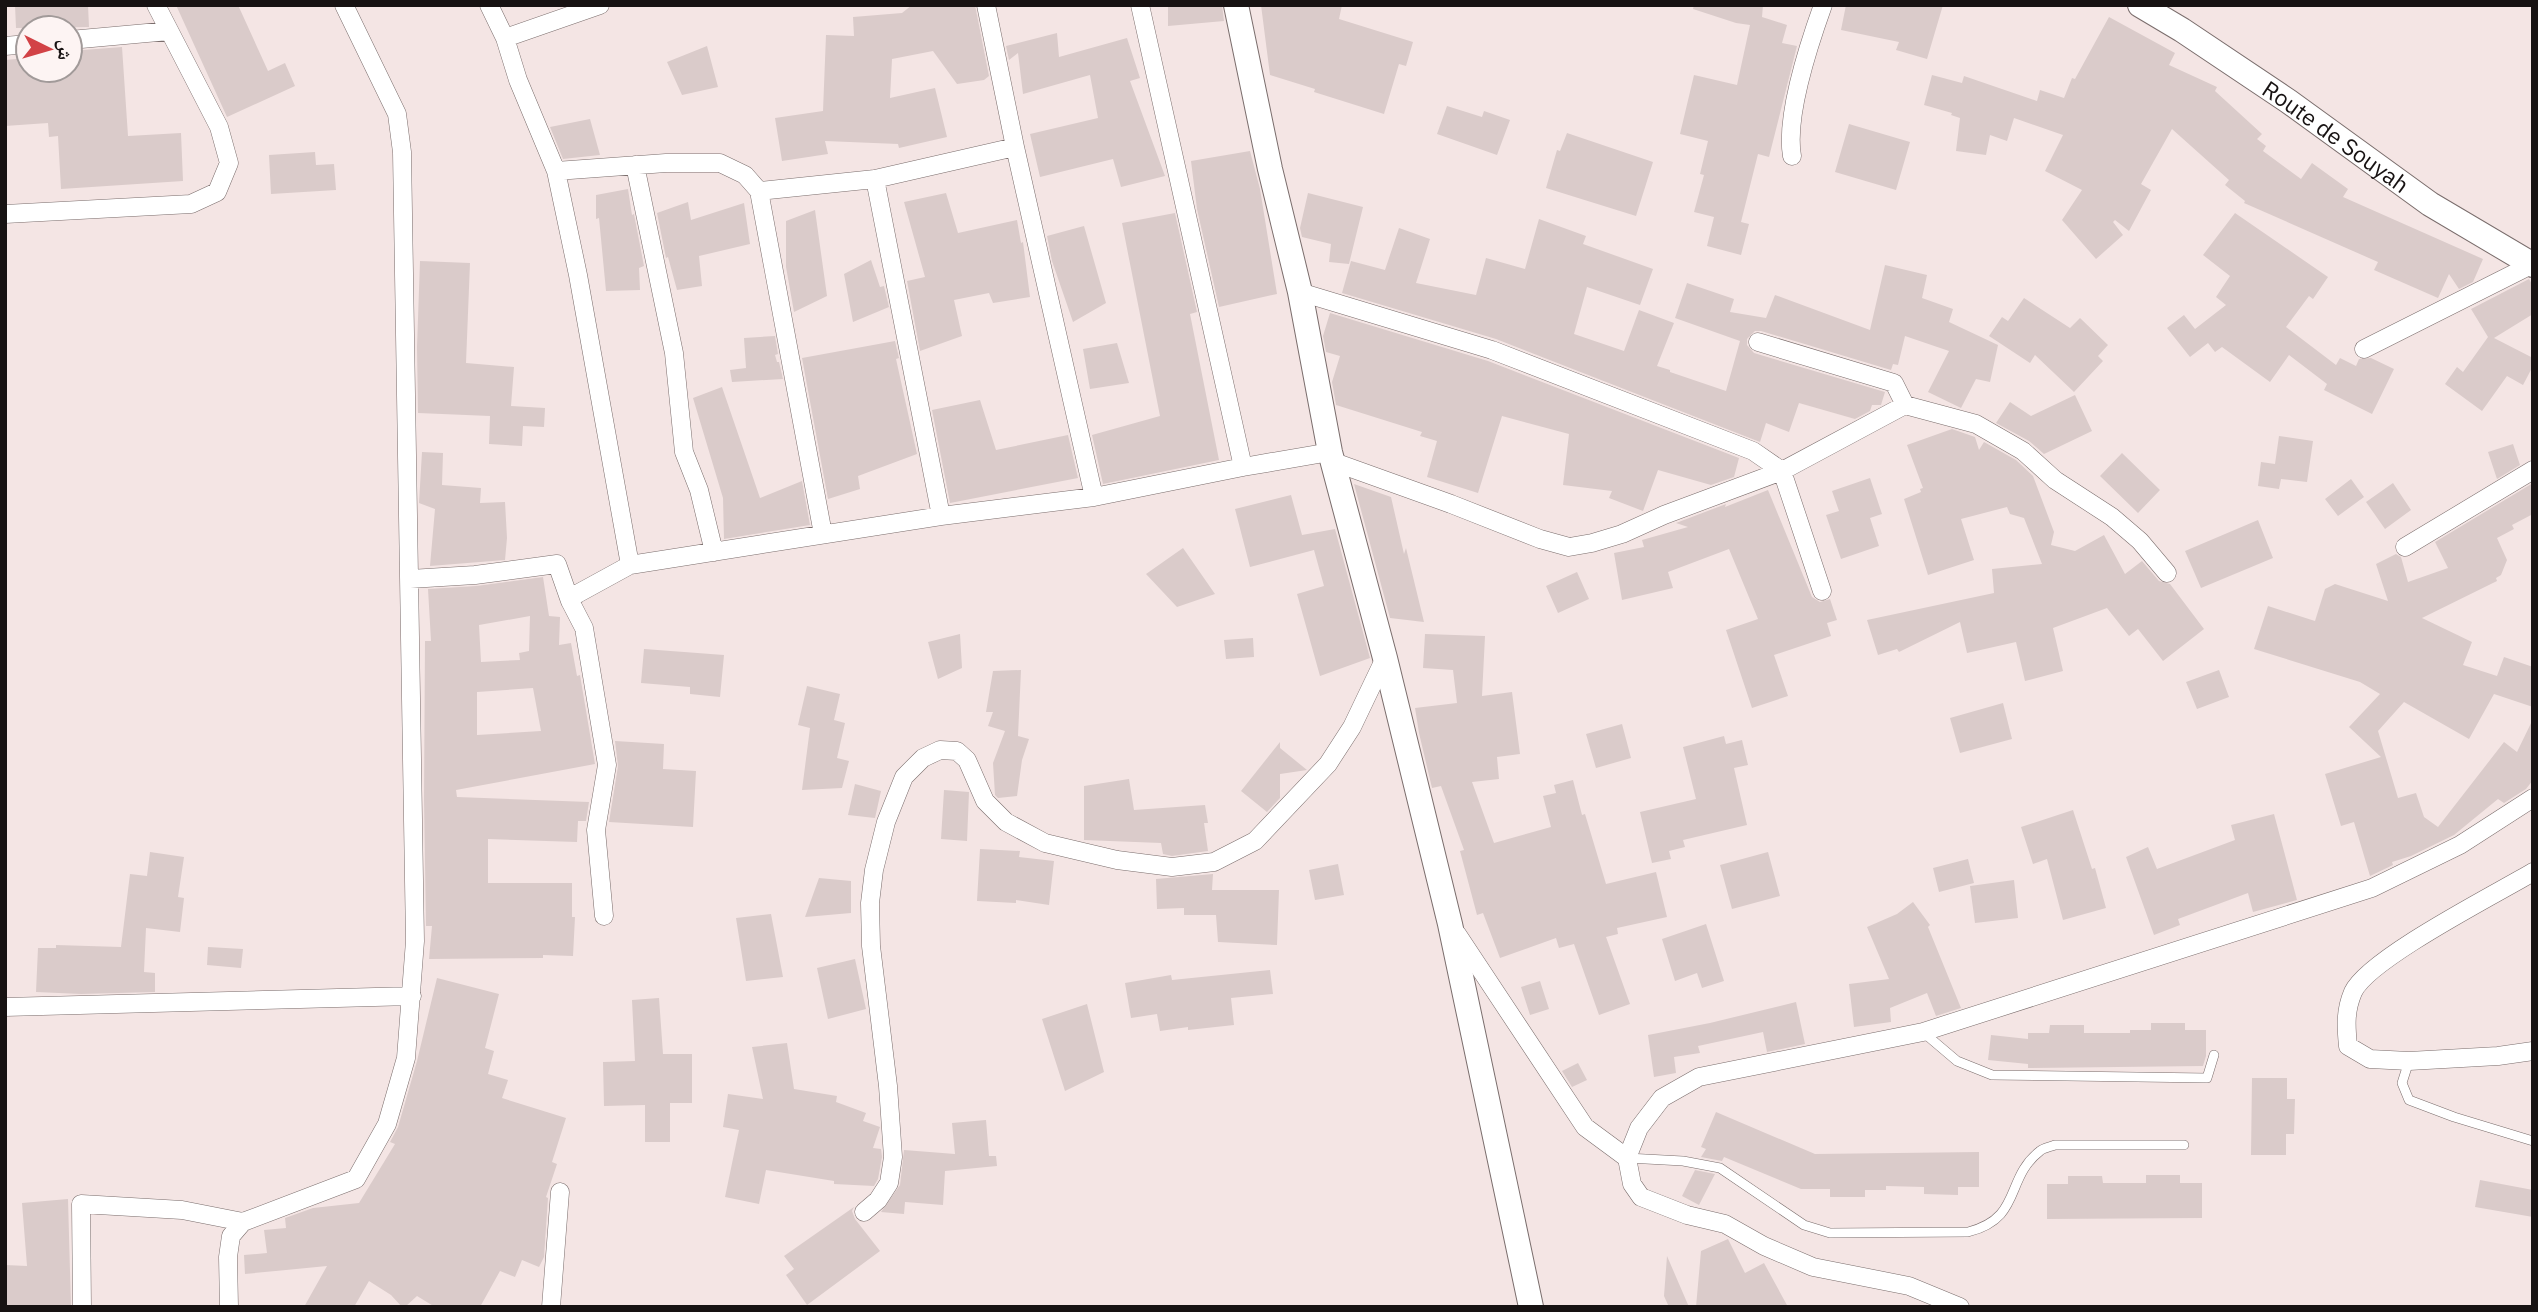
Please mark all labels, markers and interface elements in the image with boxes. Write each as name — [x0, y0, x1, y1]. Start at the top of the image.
north arrow — [14, 14, 84, 84]
text: ش — [53, 39, 79, 62]
street label: Route de Souyah — [2257, 73, 2415, 199]

